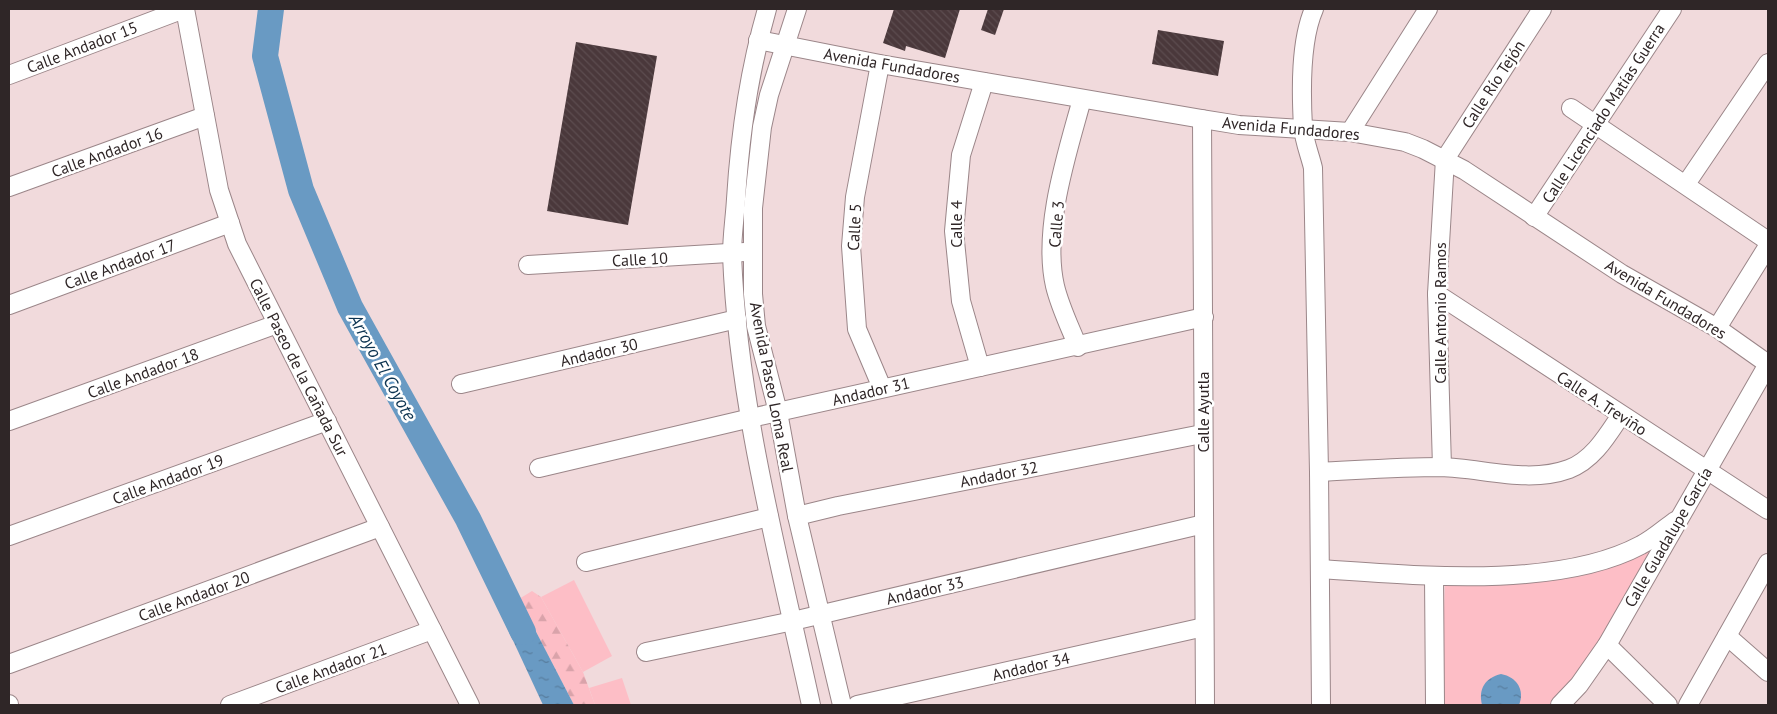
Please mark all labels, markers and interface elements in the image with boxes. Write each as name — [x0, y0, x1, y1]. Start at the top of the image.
street label: Calle Andador 15 — [24, 17, 140, 77]
street label: Calle Licenciado Matías Guerra — [1537, 19, 1669, 207]
street label: Calle Río Tejón — [1457, 36, 1529, 132]
street label: Avenida Fundadores — [822, 43, 962, 87]
street label: Avenida Fundadores — [1221, 112, 1361, 144]
street label: Calle Andador 16 — [49, 123, 165, 181]
street label: Calle 4 — [946, 200, 966, 248]
street label: Calle 3 — [1044, 200, 1068, 248]
street label: Calle 5 — [843, 203, 865, 251]
street label: Calle Andador 17 — [62, 235, 178, 293]
street label: Calle Antonio Ramos — [1430, 242, 1450, 384]
street label: Calle 10 — [612, 248, 669, 270]
street label: Avenida Fundadores — [1602, 255, 1731, 343]
street label: Calle Paseo de la Cañada Sur — [245, 275, 353, 460]
street label: Avenida Paseo Loma Real — [746, 300, 798, 474]
water label: Arroyo El Coyote — [344, 309, 422, 425]
street label: Andador 30 — [558, 333, 640, 371]
street label: Calle Andador 18 — [85, 344, 201, 402]
street label: Calle A. Treviño — [1553, 366, 1651, 440]
street label: Andador 31 — [830, 372, 912, 410]
street label: Calle Ayutla — [1193, 372, 1213, 452]
street label: Calle Andador 19 — [110, 450, 226, 508]
street label: Andador 32 — [958, 457, 1040, 491]
street label: Calle Guadalupe García — [1620, 463, 1716, 611]
street label: Calle Andador 20 — [136, 566, 253, 625]
street label: Andador 33 — [884, 571, 966, 609]
street label: Calle Andador 21 — [273, 639, 389, 697]
street label: Andador 34 — [990, 647, 1072, 685]

